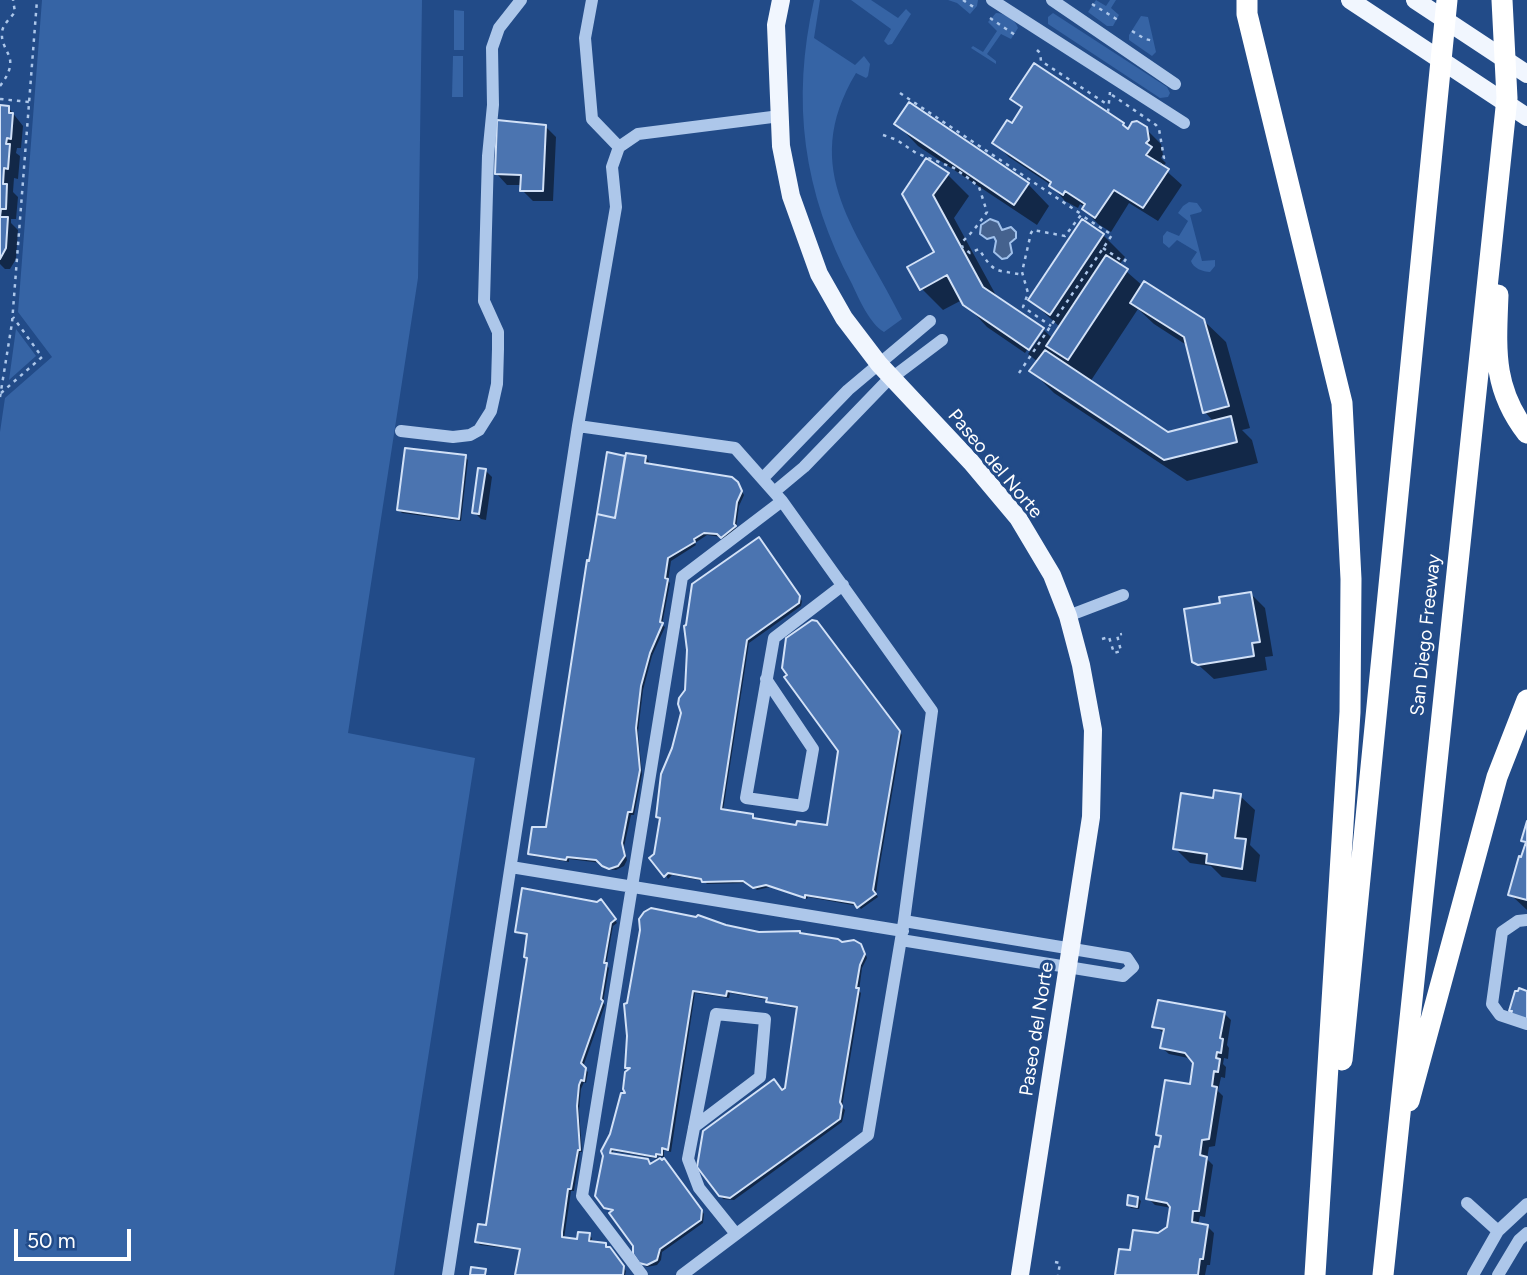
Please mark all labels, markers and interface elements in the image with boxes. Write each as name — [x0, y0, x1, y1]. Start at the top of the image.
street label: Paseo del Norte — [943, 405, 1047, 523]
street label: San Diego Freeway — [1406, 553, 1446, 717]
street label: Paseo del Norte — [1015, 960, 1059, 1098]
scale bar — [18, 1216, 135, 1260]
text: 50 m — [27, 1228, 76, 1253]

